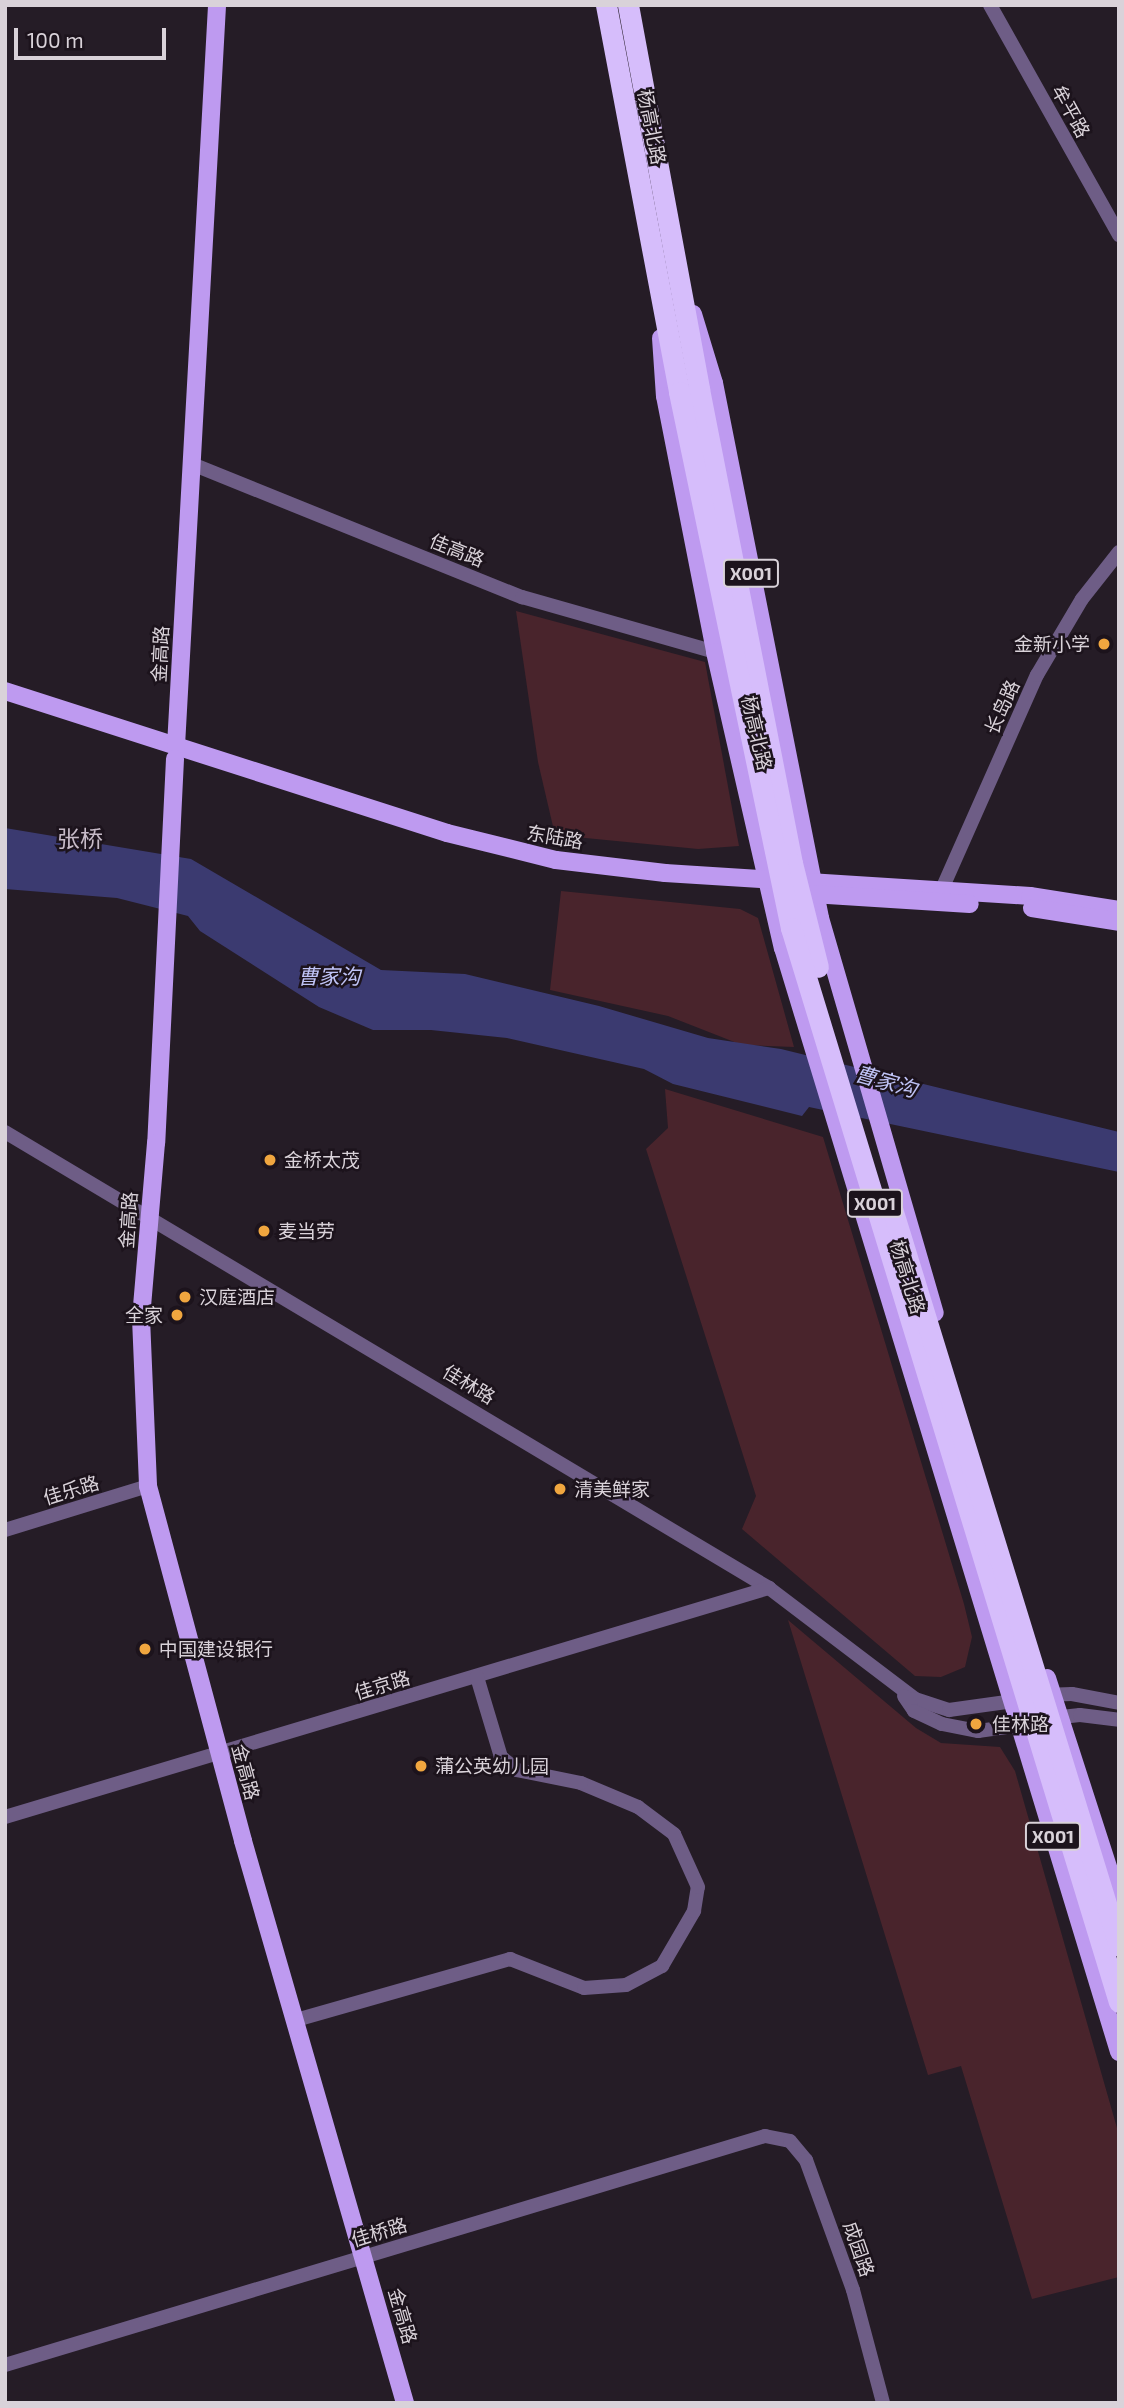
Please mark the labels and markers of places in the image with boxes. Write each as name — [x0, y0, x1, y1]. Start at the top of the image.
place label: 金新小学 — [1014, 633, 1090, 655]
marker: 金新小学 — [1096, 636, 1112, 652]
place label: 金桥太茂 — [284, 1149, 360, 1171]
marker: 金桥太茂 — [262, 1152, 278, 1168]
place label: 麦当劳 — [278, 1220, 335, 1242]
marker: 麦当劳 — [256, 1223, 272, 1239]
place label: 汉庭酒店 — [199, 1286, 275, 1308]
marker: 汉庭酒店 — [177, 1289, 193, 1305]
place label: 全家 — [125, 1304, 163, 1326]
marker: 全家 — [169, 1307, 185, 1323]
place label: 清美鲜家 — [574, 1478, 650, 1500]
marker: 清美鲜家 — [552, 1481, 568, 1497]
place label: 中国建设银行 — [159, 1638, 273, 1660]
marker: 中国建设银行 — [137, 1641, 153, 1657]
place label: 佳林路 — [992, 1713, 1049, 1735]
marker: 佳林路 — [966, 1714, 986, 1734]
place label: 蒲公英幼儿园 — [435, 1755, 549, 1777]
marker: 蒲公英幼儿园 — [413, 1758, 429, 1774]

